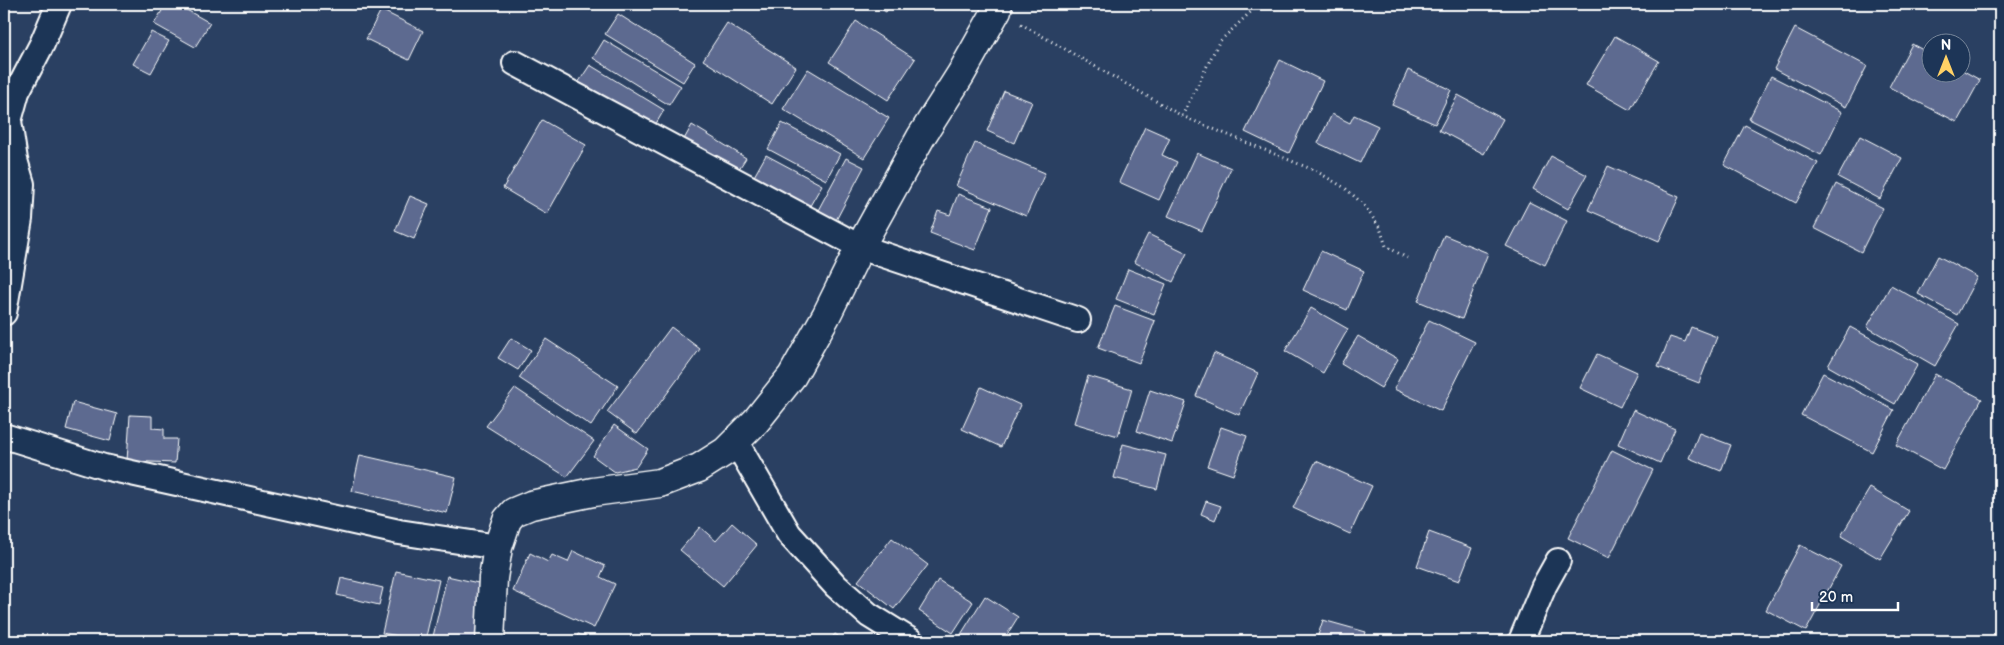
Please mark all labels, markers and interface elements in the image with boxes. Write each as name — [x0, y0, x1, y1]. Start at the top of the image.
north arrow — [1922, 32, 1972, 82]
text: N — [1941, 37, 1951, 54]
scale bar — [1812, 580, 1898, 612]
text: 20 m — [1819, 588, 1853, 607]

